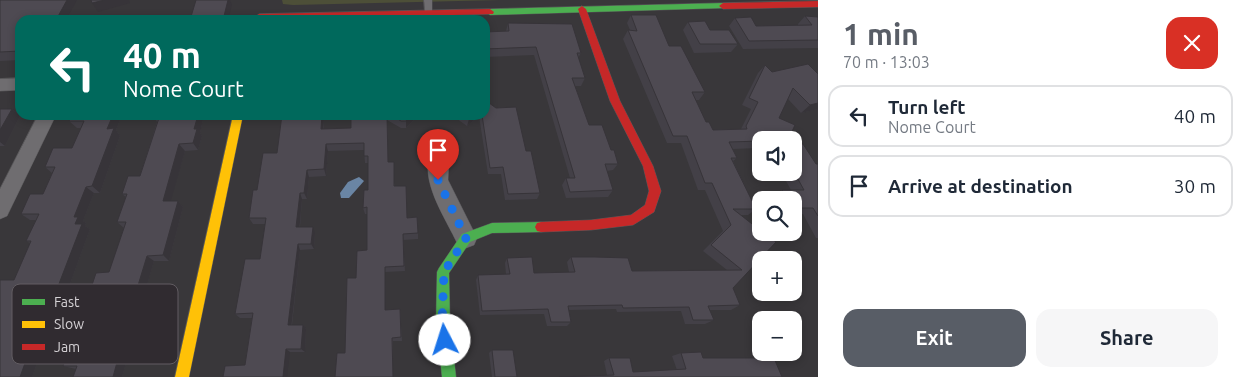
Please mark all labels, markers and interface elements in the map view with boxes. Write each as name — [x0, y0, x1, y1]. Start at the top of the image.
text: 1 min — [843, 17, 919, 51]
button: close — [1166, 17, 1218, 69]
icon: left — [40, 35, 105, 100]
text: 40 m — [123, 35, 201, 75]
text: 70 m · 13:03 — [843, 53, 930, 71]
text: Nome Court — [123, 76, 244, 101]
text: Turn left — [888, 96, 966, 118]
icon: left — [845, 102, 873, 130]
text: 40 m — [1174, 105, 1216, 127]
text: Nome Court — [888, 118, 976, 136]
pin — [417, 129, 459, 180]
map controls — [752, 131, 802, 361]
button: sound — [752, 131, 802, 181]
icon: arrive — [424, 136, 452, 164]
icon: arrive — [845, 172, 873, 200]
text: Arrive at destination — [888, 175, 1073, 197]
text: 30 m — [1174, 175, 1216, 197]
button: search — [752, 191, 802, 241]
button: + — [752, 251, 802, 301]
legend — [12, 284, 178, 364]
text: Fast — [54, 294, 80, 310]
button: Exit — [843, 309, 1026, 367]
button: Share — [1036, 309, 1218, 367]
button: − — [752, 311, 802, 361]
position arrow — [418, 313, 470, 365]
text: Slow — [54, 316, 84, 332]
text: Jam — [54, 339, 80, 355]

